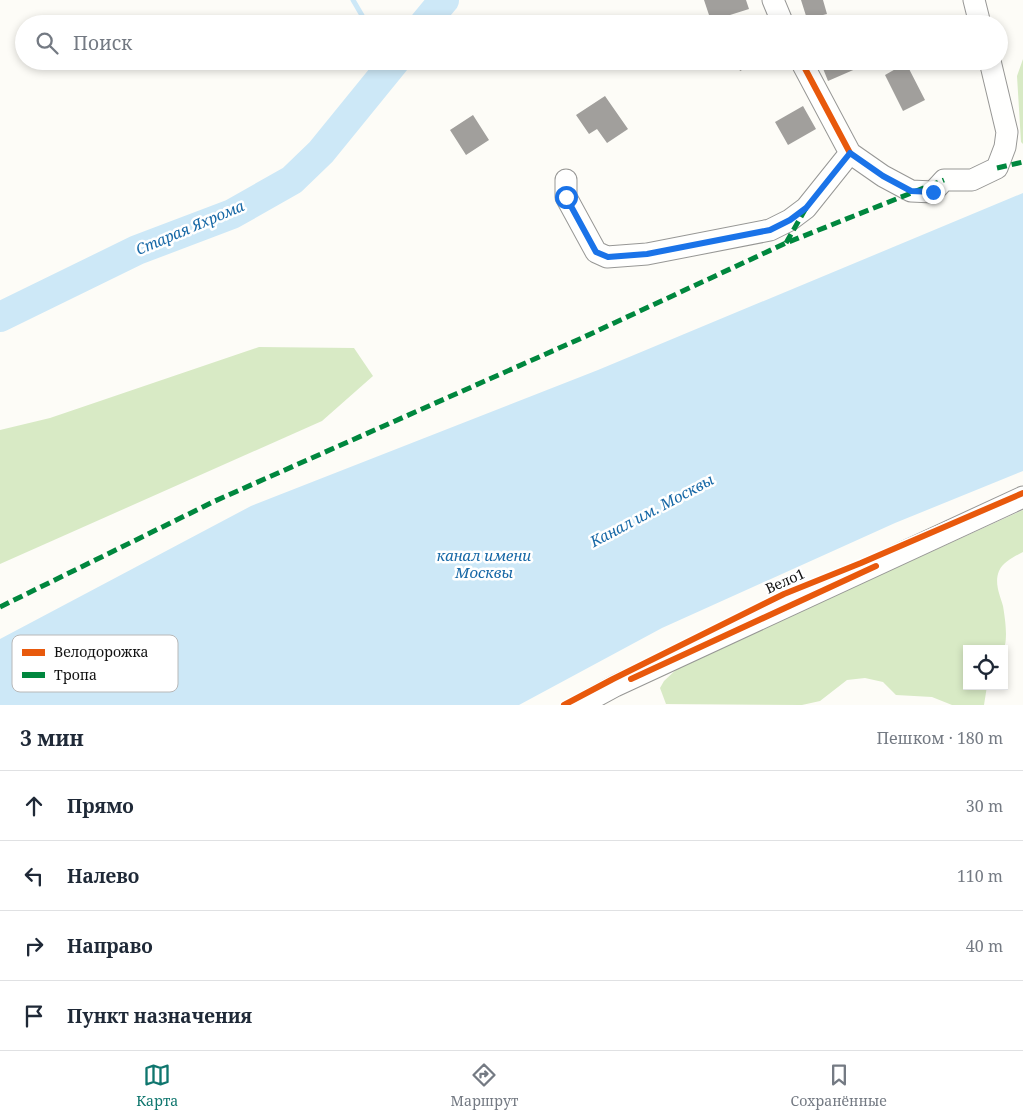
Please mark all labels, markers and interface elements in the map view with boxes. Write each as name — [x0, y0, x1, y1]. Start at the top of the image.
search box — [15, 15, 1008, 70]
icon: search — [33, 29, 61, 57]
text: Поиск — [73, 30, 132, 56]
route end — [922, 181, 945, 204]
route start — [555, 186, 578, 209]
water label: Старая Яхрома — [132, 195, 247, 259]
water label: Канал им. Москвы — [585, 469, 717, 552]
water label: канал имени Москвы — [437, 545, 531, 582]
street label: Вело1 — [762, 563, 807, 598]
legend — [12, 635, 178, 692]
text: Велодорожка — [54, 642, 149, 661]
map controls — [963, 645, 1008, 690]
button: locate — [963, 645, 1008, 690]
text: Тропа — [54, 665, 97, 684]
text: 3 мин — [20, 724, 84, 752]
text: Пешком · 180 m — [876, 727, 1003, 749]
icon: ahead — [20, 792, 48, 820]
text: Прямо — [67, 793, 134, 819]
text: 30 m — [966, 795, 1003, 817]
icon: left — [20, 862, 48, 890]
text: Налево — [67, 863, 139, 889]
text: 110 m — [957, 865, 1003, 887]
icon: right — [20, 932, 48, 960]
text: Направо — [67, 933, 153, 959]
text: 40 m — [966, 935, 1003, 957]
icon: arrive — [20, 1002, 48, 1030]
text: Пункт назначения — [67, 1003, 252, 1029]
tab: Карта — [136, 1061, 178, 1110]
tab: Маршрут — [451, 1061, 518, 1110]
tab: Сохранённые — [791, 1061, 887, 1110]

